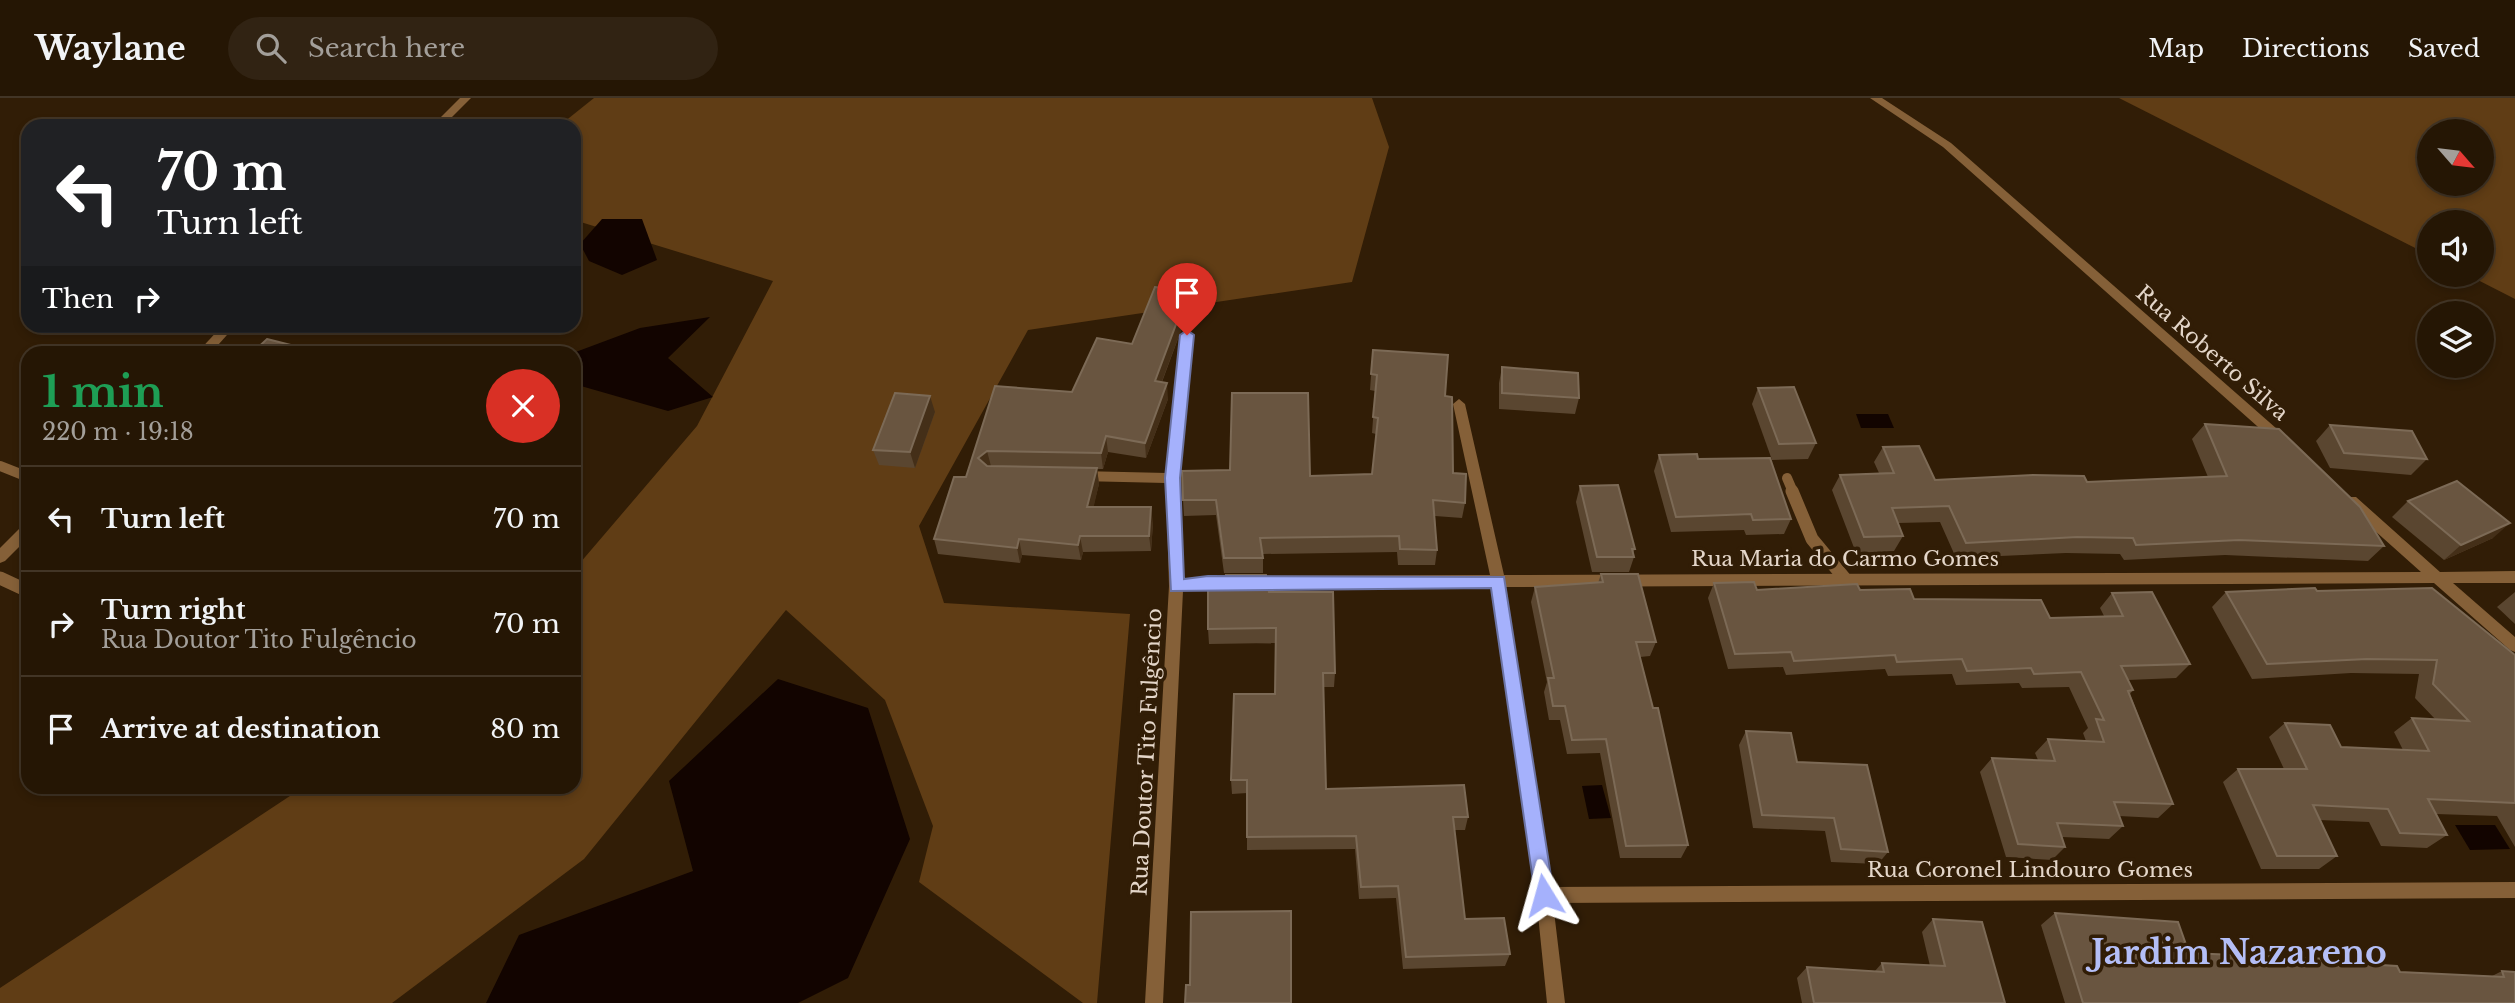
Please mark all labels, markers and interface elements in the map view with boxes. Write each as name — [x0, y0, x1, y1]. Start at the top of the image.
search box — [228, 17, 718, 80]
text: Waylane — [35, 28, 186, 69]
icon: search — [252, 29, 290, 67]
text: Search here — [308, 32, 465, 64]
text: Map — [2148, 34, 2204, 63]
text: Directions — [2242, 34, 2370, 63]
text: Saved — [2408, 34, 2480, 63]
north arrow — [2417, 119, 2494, 196]
map controls — [2417, 119, 2494, 378]
text: 70 m — [157, 142, 287, 203]
icon: left — [42, 147, 133, 238]
text: Turn left — [157, 203, 303, 243]
button: sound — [2417, 210, 2494, 287]
pin — [1157, 263, 1217, 335]
icon: arrive — [1168, 274, 1206, 312]
icon: right — [128, 280, 166, 318]
street label: Rua Roberto Silva — [2131, 280, 2294, 426]
text: Then — [42, 283, 114, 315]
button: layers — [2417, 301, 2494, 378]
text: 1 min — [42, 366, 164, 418]
button: close — [486, 369, 560, 443]
text: 220 m · 19:18 — [42, 418, 194, 446]
icon: left — [42, 500, 80, 538]
text: Turn left — [101, 503, 225, 535]
text: 70 m — [493, 503, 560, 535]
street label: Rua Maria do Carmo Gomes — [1691, 546, 1999, 572]
text: Turn right — [101, 594, 246, 626]
icon: right — [42, 605, 80, 643]
street label: Rua Doutor Tito Fulgêncio — [1126, 607, 1168, 897]
text: 70 m — [493, 608, 560, 640]
text: Rua Doutor Tito Fulgêncio — [101, 626, 417, 654]
icon: arrive — [42, 710, 80, 748]
text: Arrive at destination — [101, 713, 381, 745]
text: 80 m — [490, 713, 560, 745]
street label: Rua Coronel Lindouro Gomes — [1867, 857, 2193, 883]
position arrow — [1507, 858, 1581, 932]
district label: Jardim Nazareno — [2085, 932, 2387, 973]

